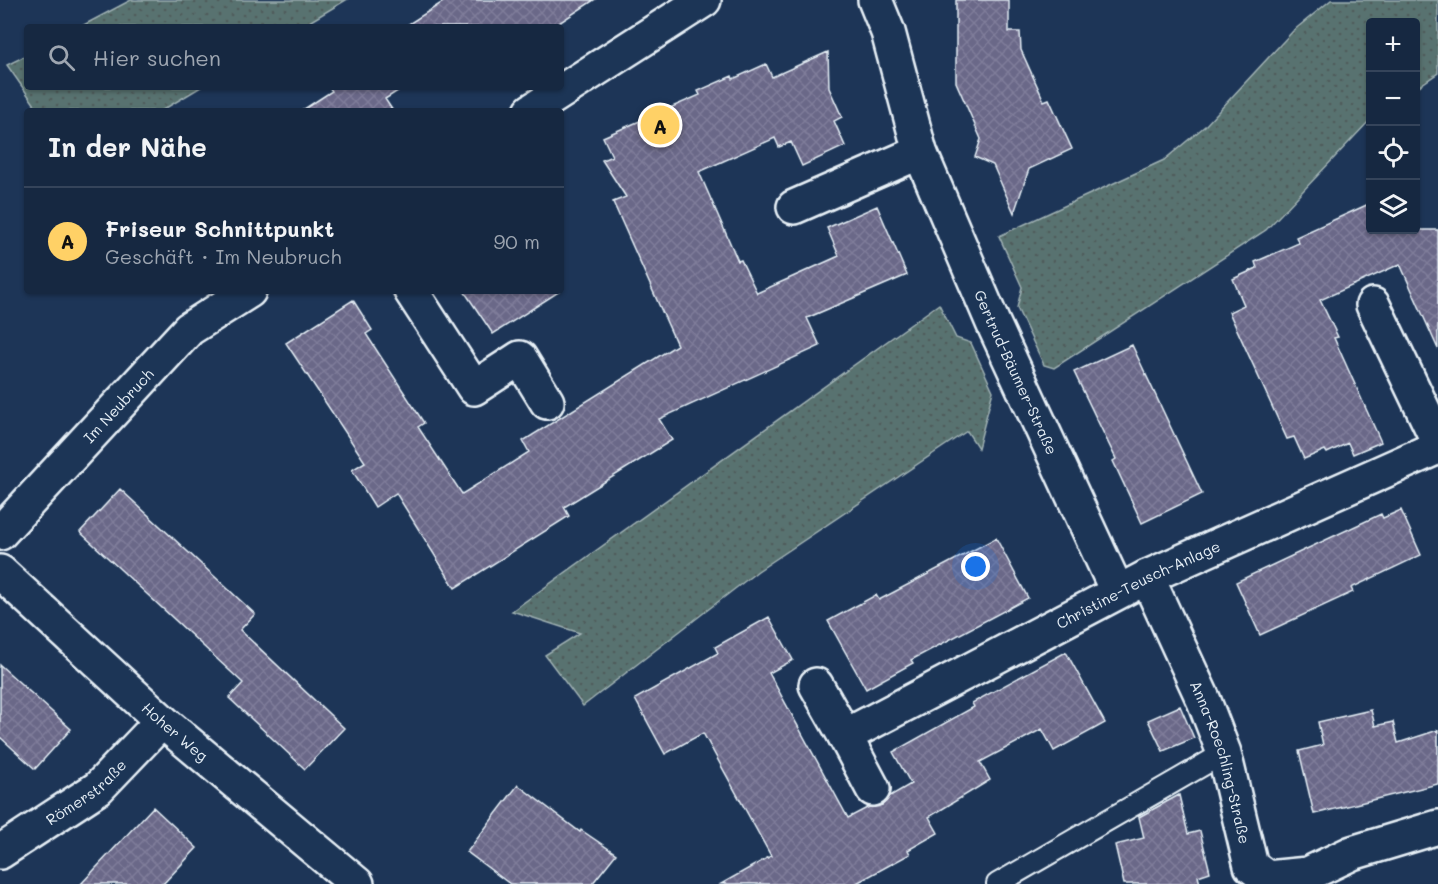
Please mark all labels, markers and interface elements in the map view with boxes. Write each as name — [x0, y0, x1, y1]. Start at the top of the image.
map controls — [1366, 18, 1420, 234]
button: + — [1366, 18, 1420, 72]
search box — [24, 24, 564, 90]
icon: search — [45, 41, 78, 74]
text: Hier suchen — [93, 43, 221, 72]
button: − — [1366, 72, 1420, 126]
pin: A — [640, 102, 680, 148]
button: locate — [1366, 126, 1420, 180]
text: In der Nähe — [48, 130, 207, 164]
button: layers — [1366, 180, 1420, 234]
text: Friseur Schnittpunkt — [105, 214, 334, 243]
text: A — [61, 228, 74, 254]
text: 90 m — [494, 228, 540, 254]
text: Geschäft · Im Neubruch — [105, 243, 341, 269]
street label: Gertrud-Bäumer-Straße — [970, 287, 1062, 458]
street label: Im Neubruch — [79, 364, 158, 447]
street label: Christine-Teusch-Anlage — [1053, 536, 1223, 633]
your location — [961, 552, 990, 581]
street label: Anna-Roechling-Straße — [1186, 677, 1255, 846]
street label: Hoher Weg — [138, 698, 213, 766]
street label: Römerstraße — [42, 755, 130, 829]

